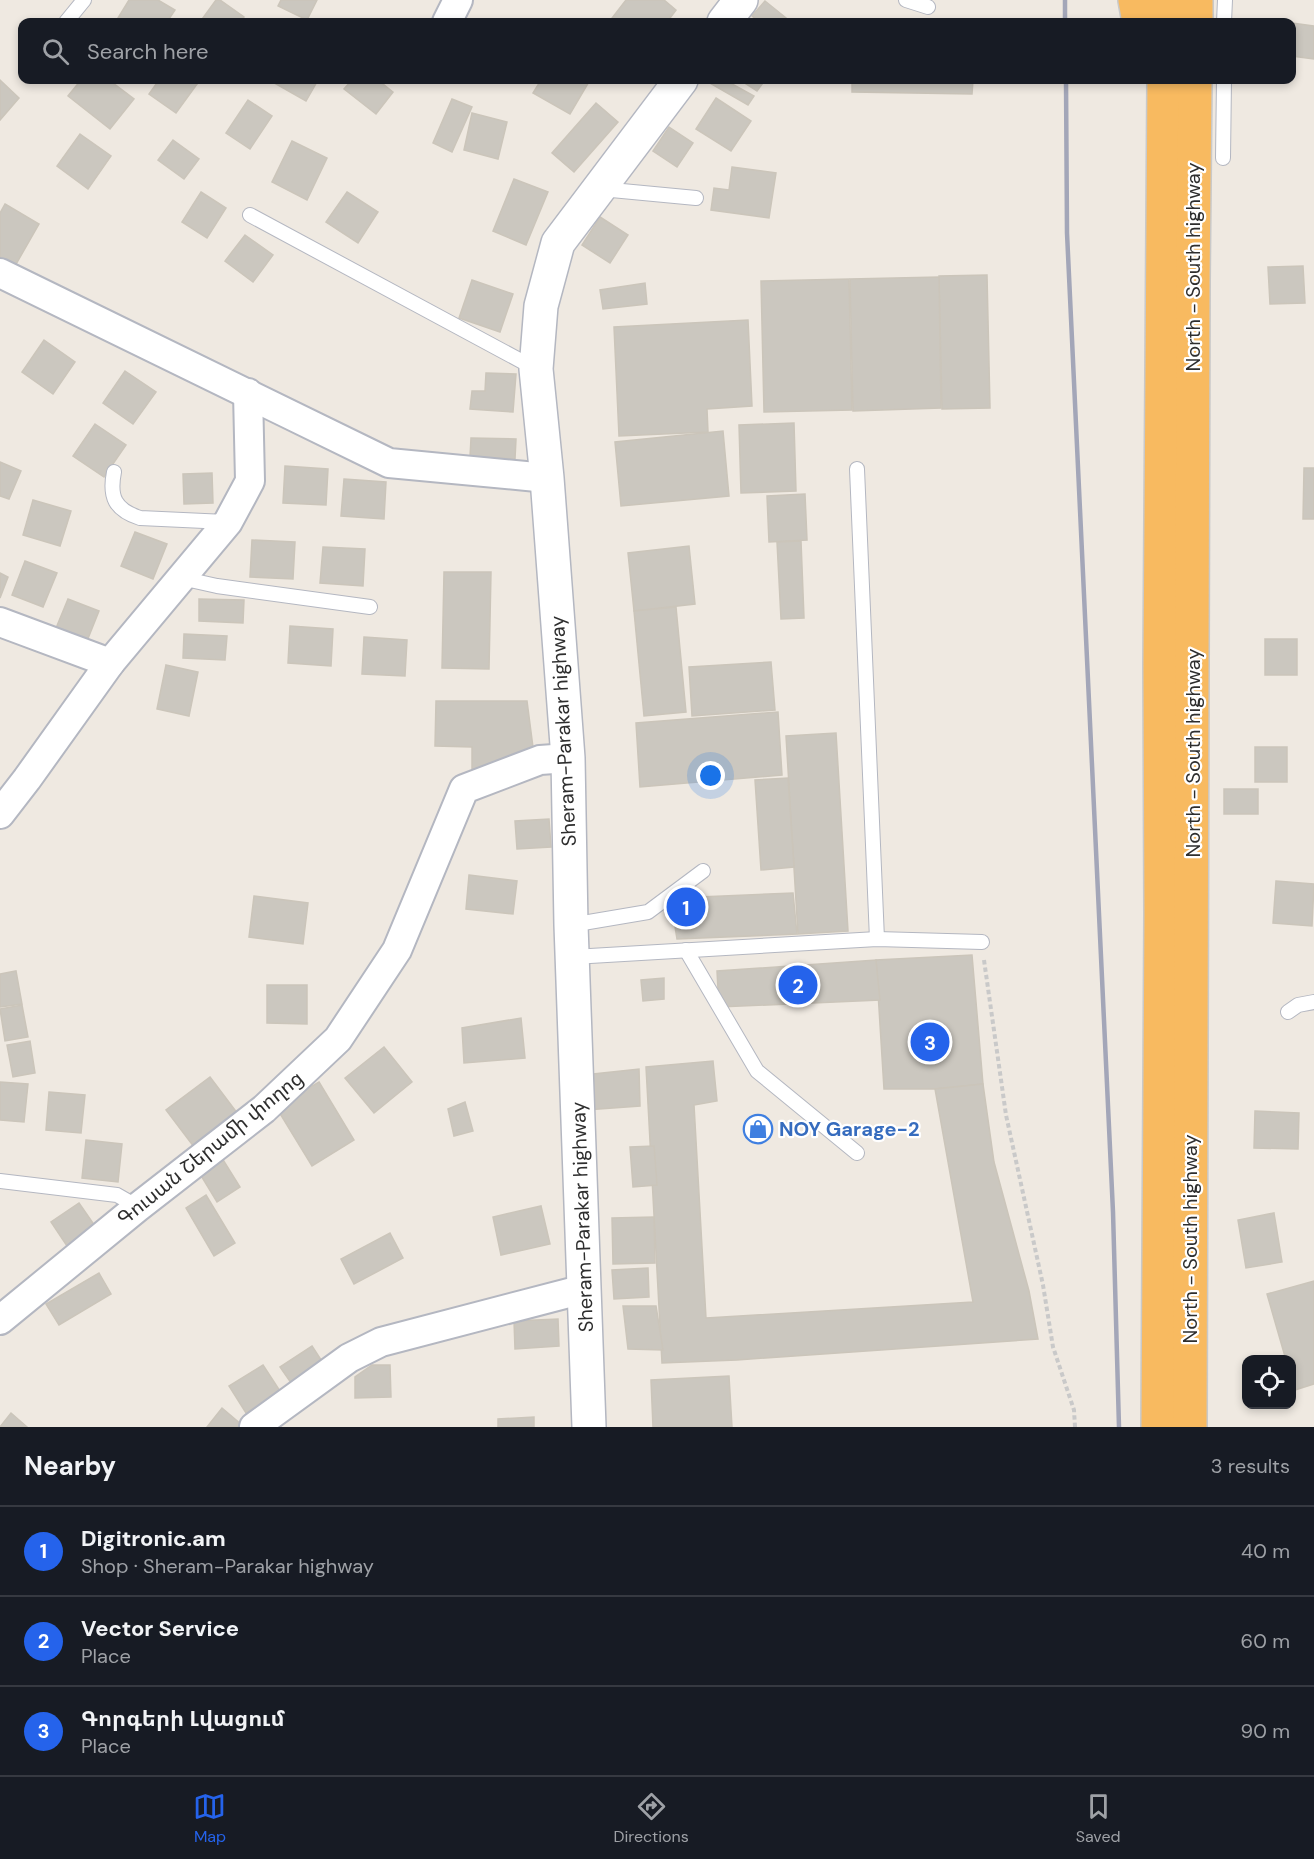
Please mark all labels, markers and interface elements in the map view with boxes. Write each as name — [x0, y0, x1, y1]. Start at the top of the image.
search box — [18, 18, 1296, 84]
icon: search — [39, 35, 72, 68]
text: Search here — [87, 37, 208, 66]
street label: North - South highway — [1180, 162, 1206, 372]
street label: Sheram-Parakar highway — [544, 615, 582, 847]
street label: North - South highway — [1180, 648, 1206, 858]
your location — [696, 761, 725, 790]
pin: 1 — [666, 884, 706, 930]
pin: 2 — [778, 962, 818, 1008]
pin: 3 — [910, 1020, 950, 1064]
street label: Գուսան Շերամի փողոց — [112, 1065, 308, 1231]
street label: Sheram-Parakar highway — [565, 1101, 599, 1333]
shop icon: NOY Garage-2 — [742, 1113, 774, 1145]
place label: NOY Garage-2 — [779, 1116, 920, 1142]
street label: North - South highway — [1177, 1134, 1203, 1344]
map controls — [1242, 1355, 1296, 1409]
button: locate — [1242, 1355, 1296, 1409]
text: Nearby — [24, 1449, 116, 1483]
text: 3 results — [1211, 1453, 1290, 1479]
text: Digitronic.am — [81, 1524, 226, 1553]
text: 1 — [40, 1538, 47, 1564]
text: 40 m — [1241, 1538, 1290, 1564]
text: Shop · Sheram-Parakar highway — [81, 1553, 374, 1579]
text: Vector Service — [81, 1614, 239, 1643]
text: 2 — [38, 1628, 49, 1654]
text: 60 m — [1241, 1628, 1290, 1654]
text: Place — [81, 1643, 131, 1669]
text: Գորգերի Լվացում — [81, 1704, 285, 1733]
text: 3 — [37, 1718, 50, 1744]
text: 90 m — [1241, 1718, 1290, 1744]
text: Place — [81, 1733, 131, 1759]
tab: Map — [193, 1790, 226, 1847]
tab: Directions — [613, 1790, 689, 1847]
tab: Saved — [1076, 1790, 1121, 1847]

